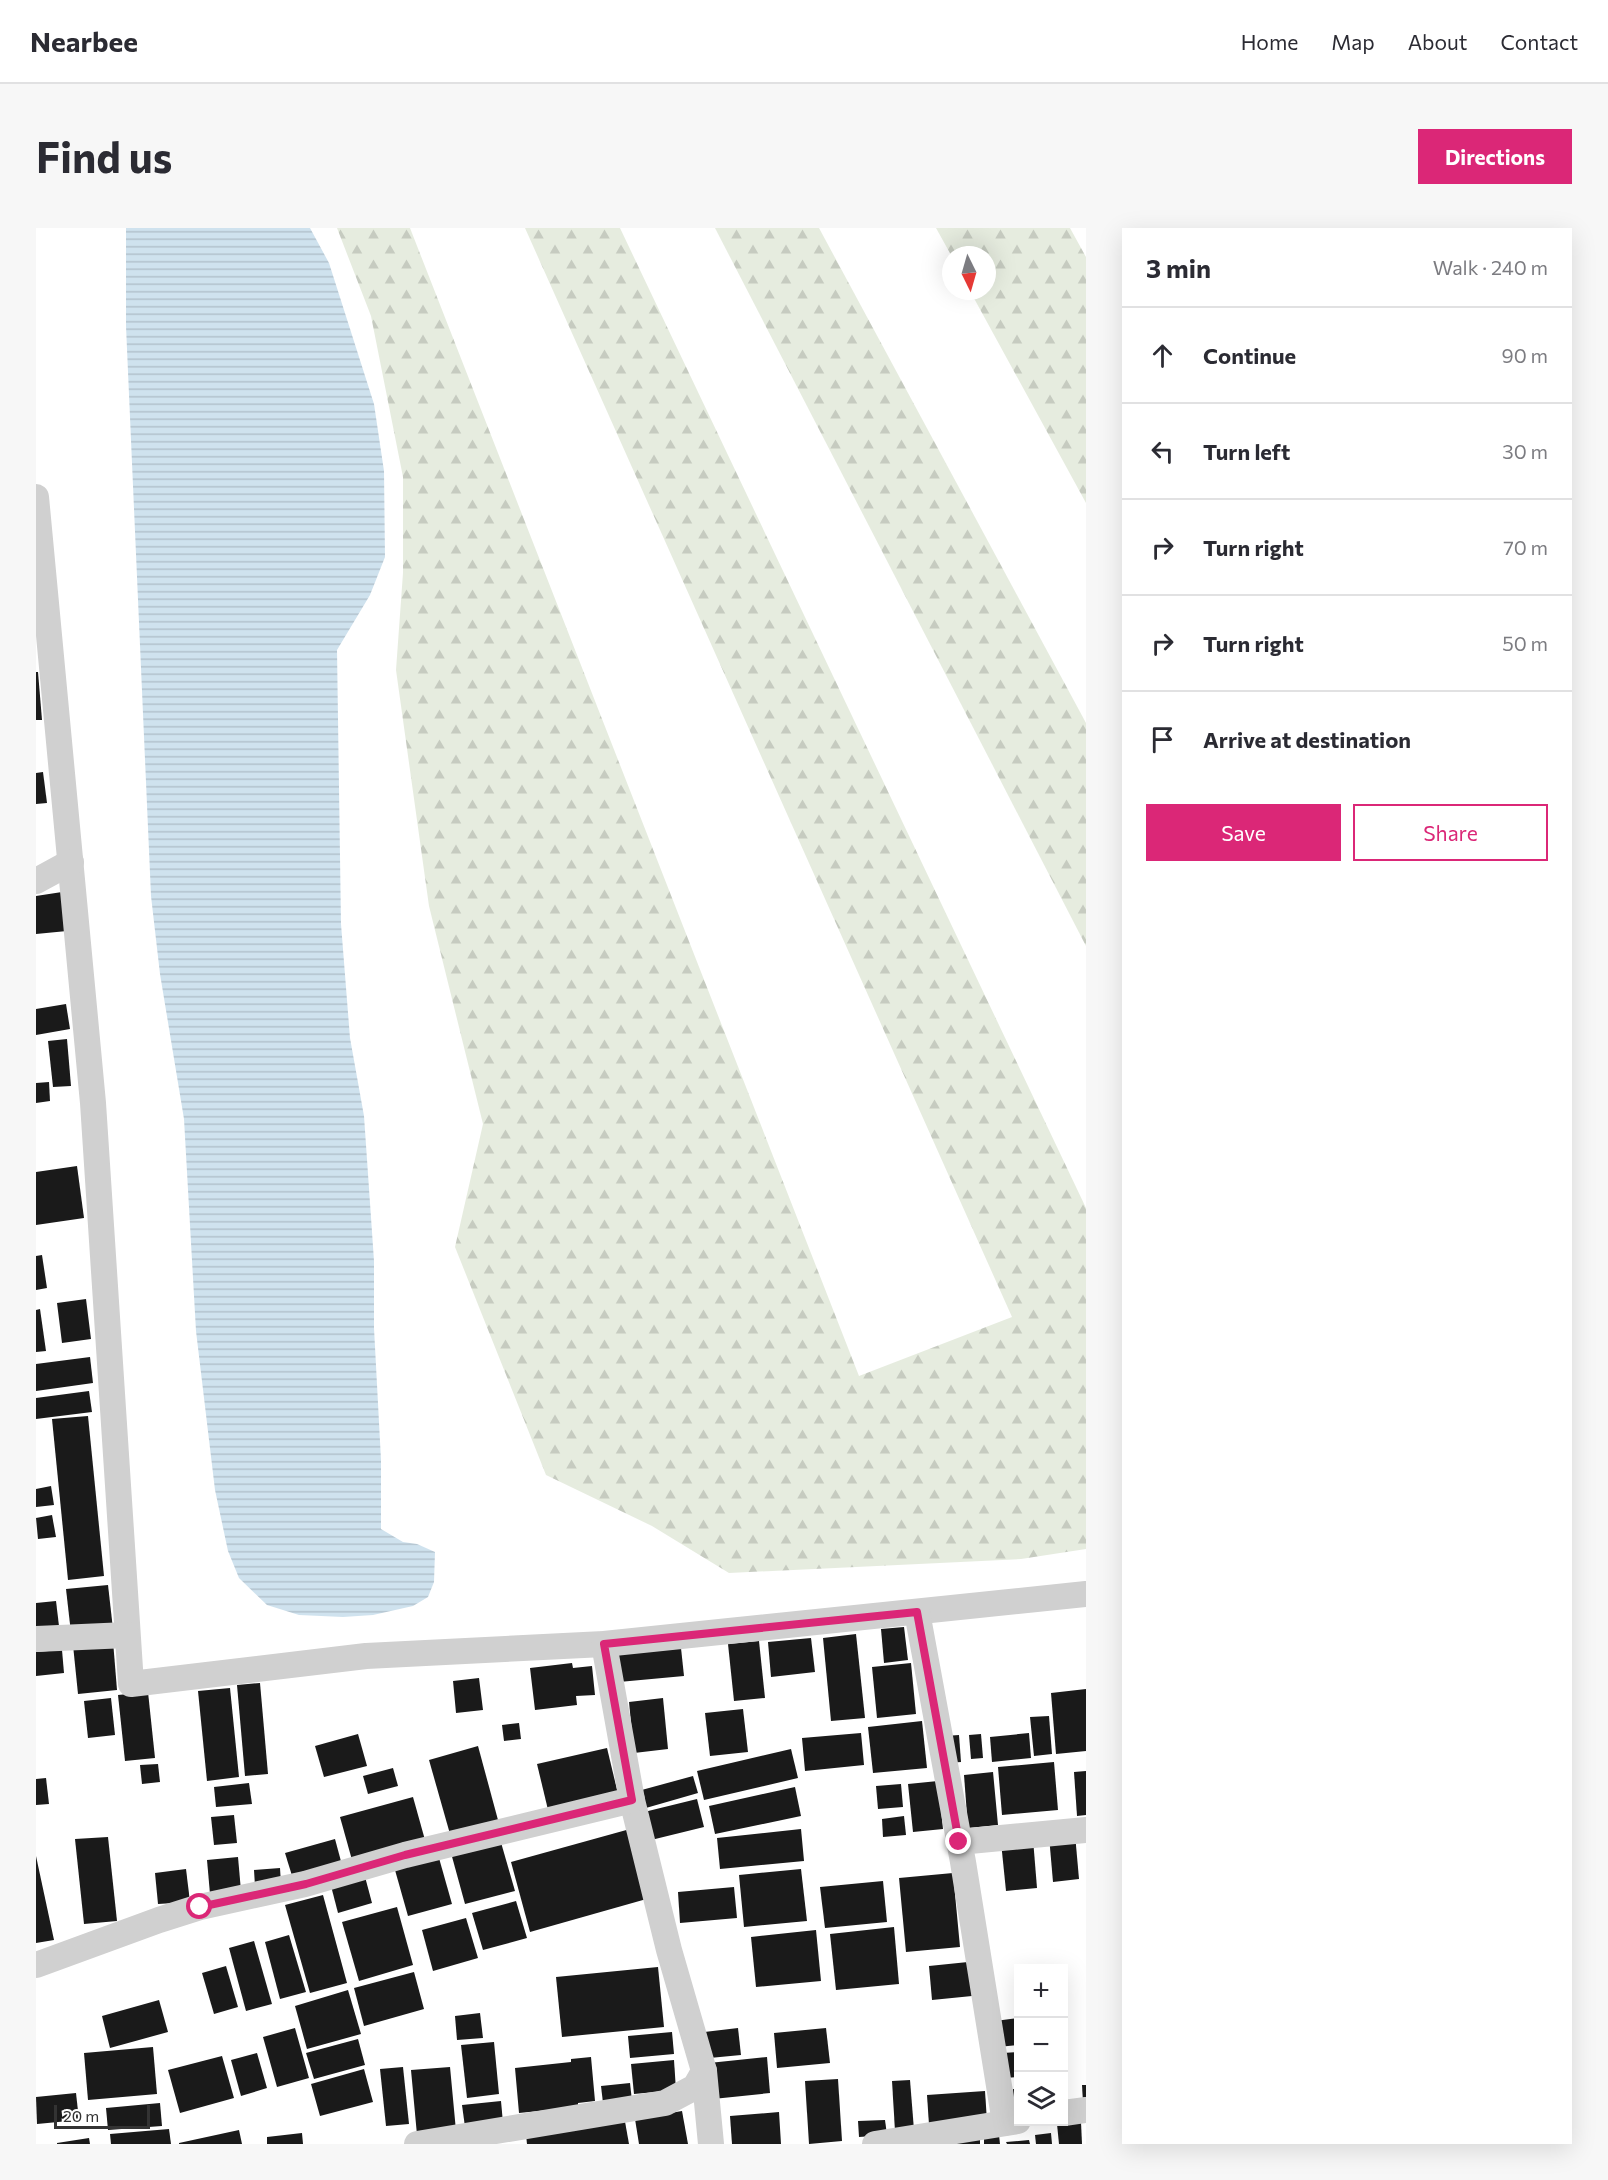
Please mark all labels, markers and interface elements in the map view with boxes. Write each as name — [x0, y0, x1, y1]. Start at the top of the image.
text: Nearbee — [30, 24, 138, 58]
text: Home — [1241, 29, 1298, 54]
text: Map — [1331, 29, 1375, 54]
text: About — [1408, 29, 1467, 54]
text: Contact — [1500, 29, 1578, 54]
button: Directions — [1418, 129, 1572, 184]
text: Find us — [36, 130, 172, 182]
north arrow — [942, 246, 996, 300]
text: 3 min — [1146, 252, 1211, 283]
text: Walk · 240 m — [1433, 255, 1548, 279]
icon: ahead — [1146, 339, 1179, 372]
text: Continue — [1203, 342, 1296, 369]
text: 90 m — [1502, 343, 1548, 367]
icon: left — [1146, 435, 1179, 468]
text: Turn left — [1203, 438, 1290, 465]
text: 30 m — [1502, 439, 1548, 463]
icon: right — [1146, 531, 1179, 564]
text: Turn right — [1203, 534, 1304, 561]
text: 70 m — [1503, 535, 1548, 559]
icon: right — [1146, 627, 1179, 660]
text: Turn right — [1203, 630, 1304, 657]
text: 50 m — [1502, 631, 1548, 655]
icon: arrive — [1146, 723, 1179, 756]
text: Arrive at destination — [1203, 726, 1411, 753]
button: Save — [1146, 804, 1341, 861]
button: Share — [1353, 804, 1548, 861]
route end — [945, 1828, 971, 1854]
route start — [186, 1893, 212, 1919]
map controls — [1014, 1964, 1068, 2126]
button: + — [1014, 1964, 1068, 2018]
button: − — [1014, 2018, 1068, 2072]
button: layers — [1014, 2072, 1068, 2126]
scale bar — [54, 2102, 150, 2130]
text: 20 m — [63, 2106, 99, 2125]

